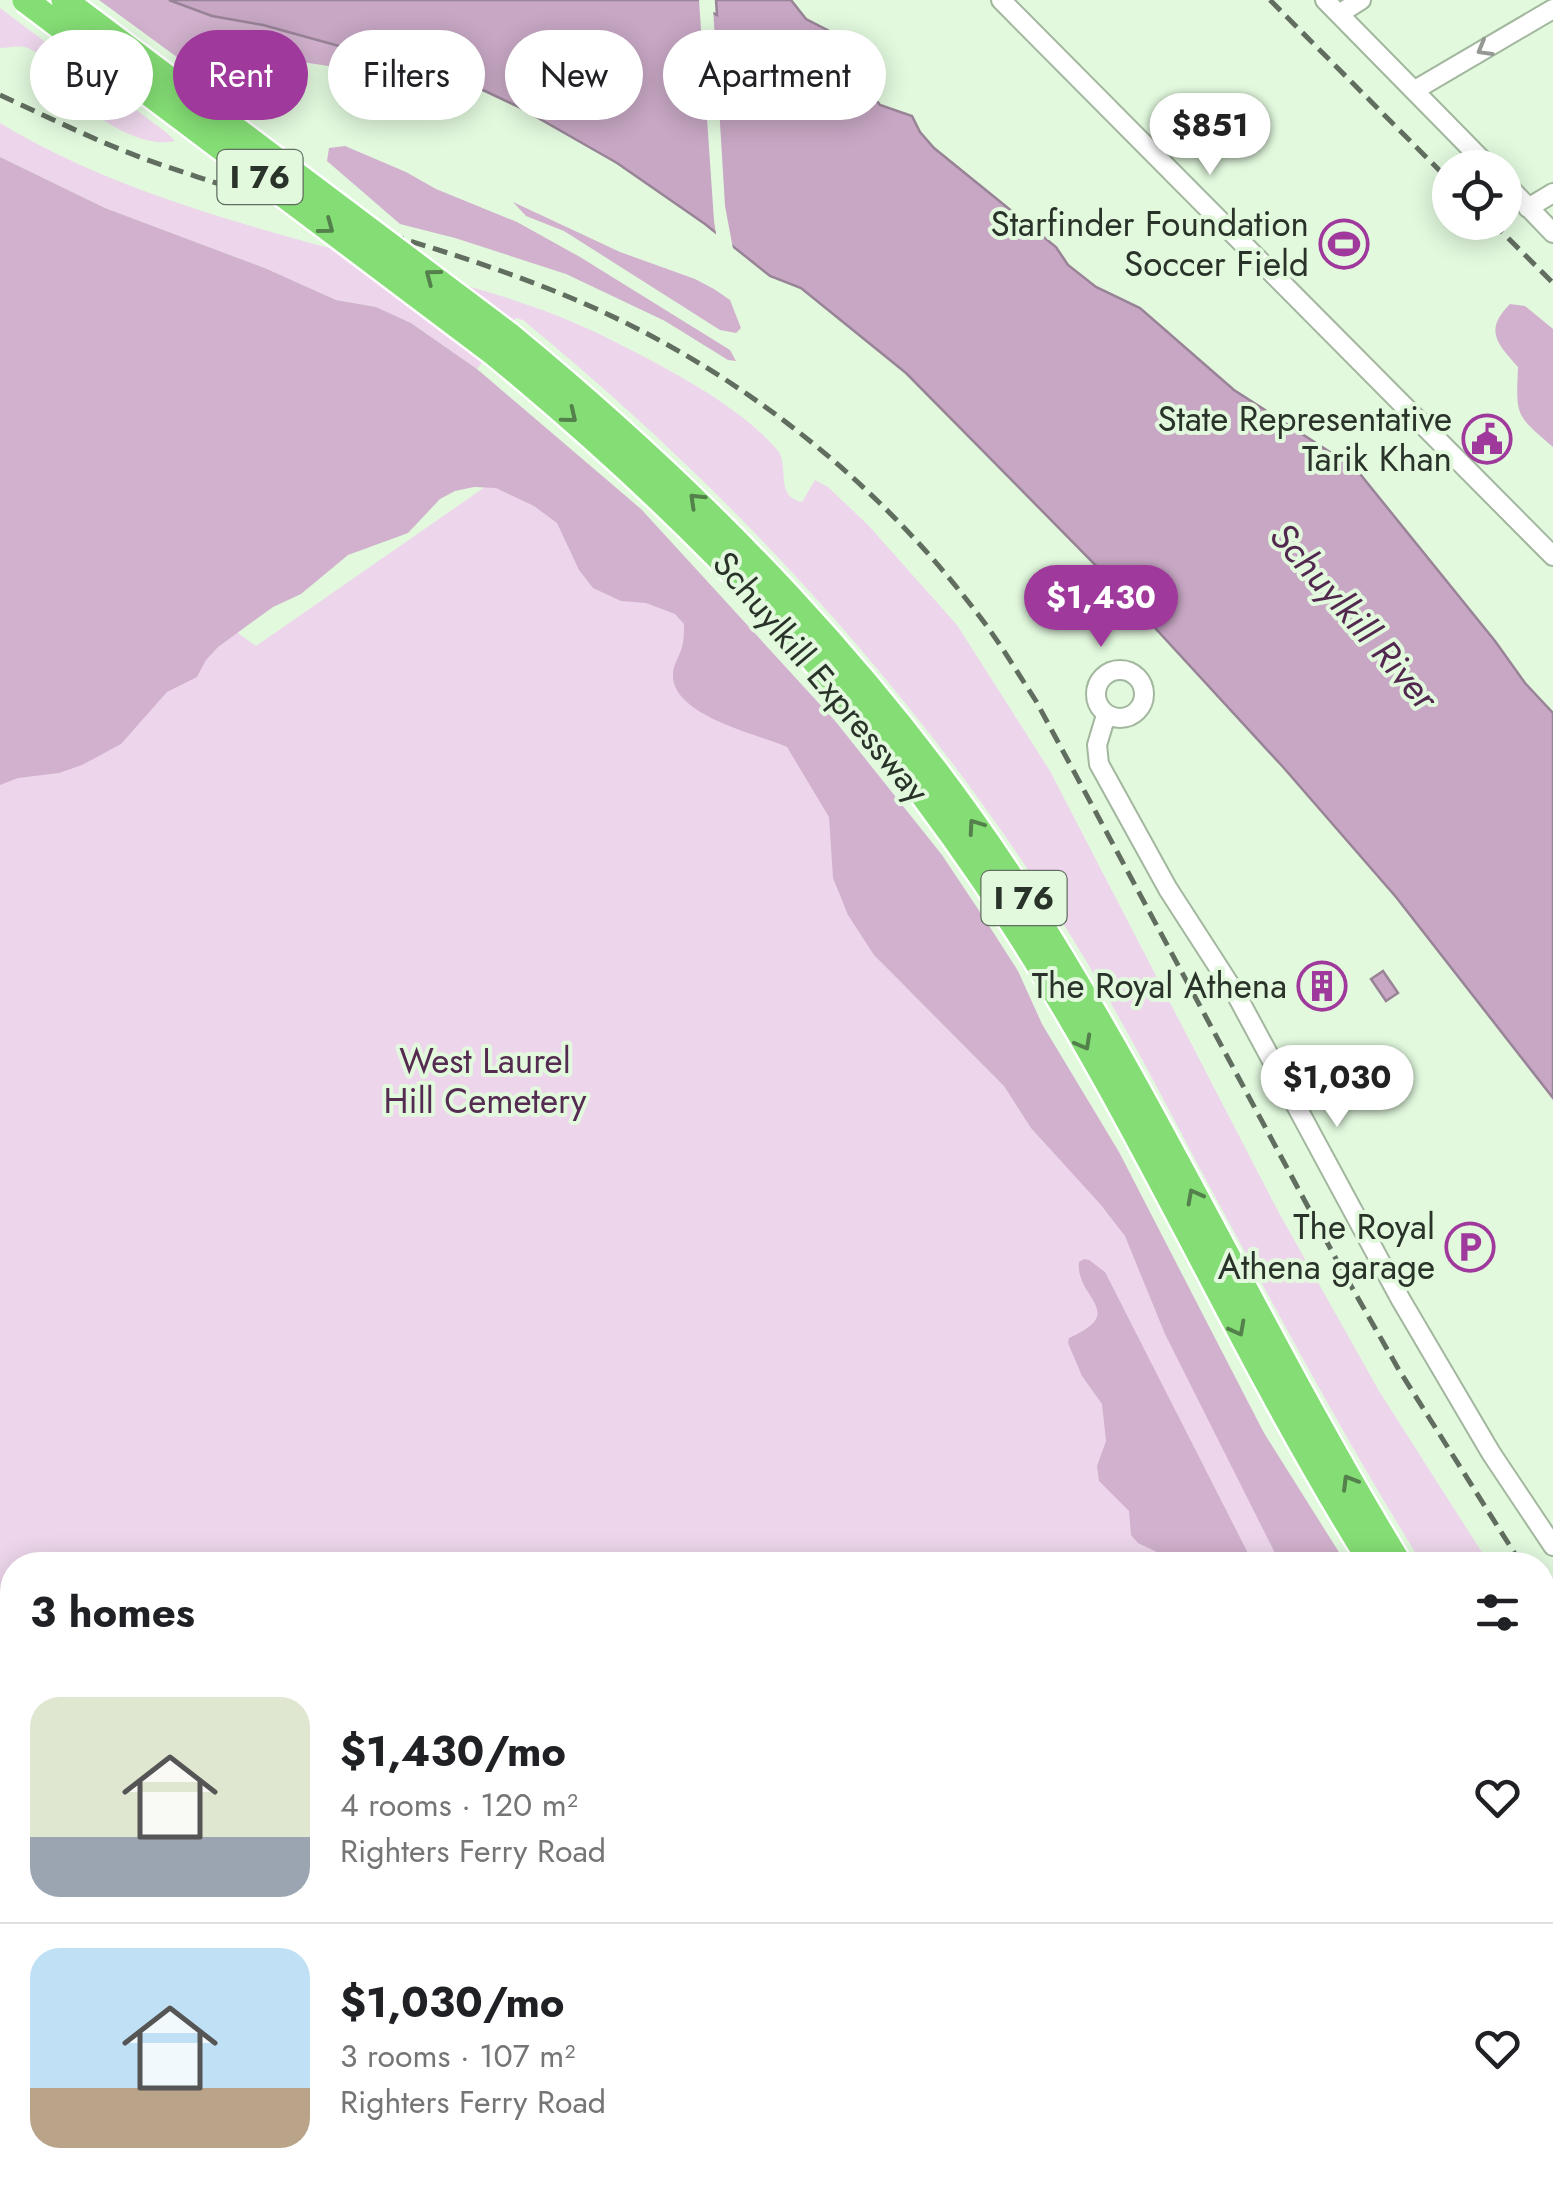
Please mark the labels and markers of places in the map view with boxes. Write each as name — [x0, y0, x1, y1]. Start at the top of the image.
pin: $851 — [1151, 93, 1269, 178]
place label: Starfinder Foundation Soccer Field — [991, 199, 1309, 289]
sports icon: Starfinder Foundation Soccer Field — [1318, 218, 1370, 270]
place label: State Representative Tarik Khan — [1157, 394, 1452, 484]
public building icon: State Representative Tarik Khan — [1461, 413, 1513, 465]
pin: $1,430 — [1020, 565, 1182, 650]
building icon: The Royal Athena — [1296, 960, 1348, 1012]
place label: The Royal Athena — [1032, 961, 1287, 1011]
pin: $1,030 — [1256, 1045, 1418, 1130]
place label: The Royal Athena garage — [1218, 1202, 1435, 1292]
parking icon: The Royal Athena garage — [1444, 1221, 1496, 1273]

